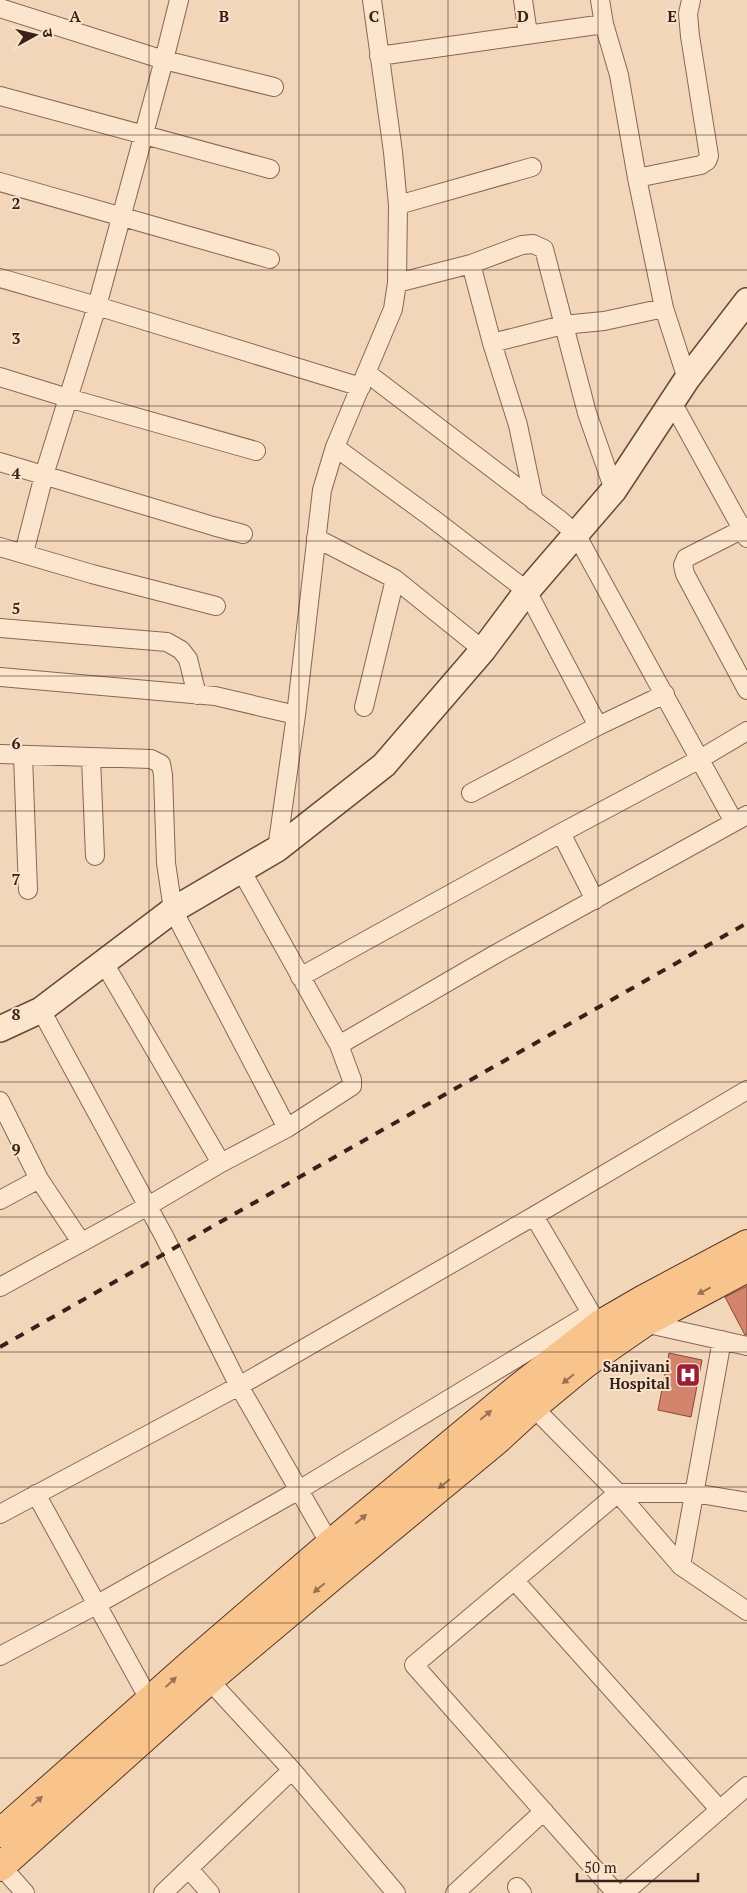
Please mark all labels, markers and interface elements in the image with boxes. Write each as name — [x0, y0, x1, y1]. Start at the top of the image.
text: A — [69, 5, 81, 27]
text: B — [219, 5, 229, 27]
text: C — [369, 5, 379, 27]
text: D — [517, 5, 529, 27]
text: E — [667, 5, 677, 27]
north arrow — [10, 10, 60, 60]
text: उ — [38, 28, 58, 39]
text: 2 — [11, 192, 21, 214]
text: 3 — [11, 327, 21, 349]
text: 4 — [11, 462, 21, 484]
text: 5 — [11, 597, 21, 619]
text: 6 — [11, 732, 21, 754]
text: 7 — [11, 868, 21, 890]
text: 8 — [11, 1003, 21, 1025]
text: 9 — [11, 1138, 21, 1160]
one-way arrow — [697, 1287, 711, 1295]
place label: Sanjivani Hospital — [603, 1356, 670, 1393]
hospital icon: Sanjivani Hospital — [675, 1362, 701, 1388]
one-way arrow — [562, 1373, 574, 1385]
one-way arrow — [480, 1410, 492, 1421]
one-way arrow — [438, 1479, 451, 1490]
one-way arrow — [354, 1513, 367, 1524]
one-way arrow — [312, 1582, 325, 1593]
one-way arrow — [165, 1676, 177, 1688]
one-way arrow — [30, 1795, 42, 1807]
scale bar — [577, 1850, 698, 1882]
text: 50 m — [584, 1857, 617, 1877]

